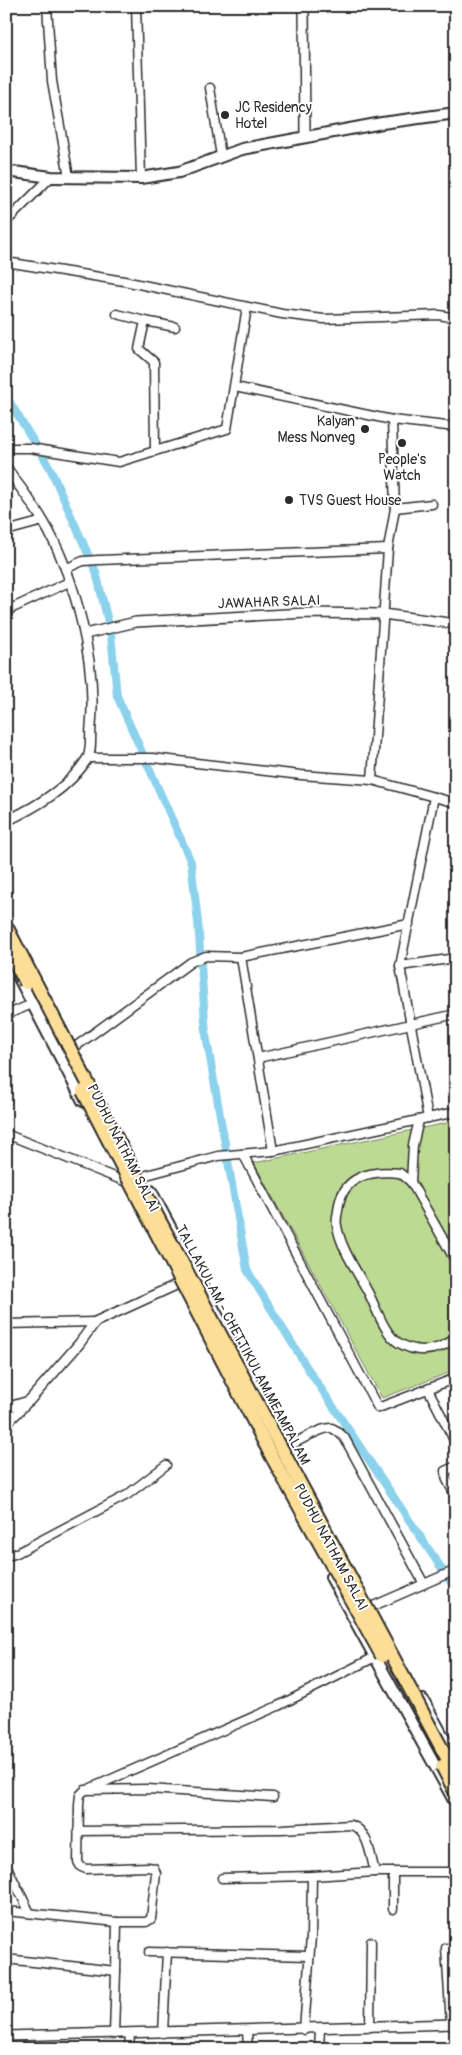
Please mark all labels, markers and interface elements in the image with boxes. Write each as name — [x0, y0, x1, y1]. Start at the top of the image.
place label: JC Residency Hotel — [235, 99, 312, 132]
marker: JC Residency Hotel — [219, 109, 231, 121]
place label: Kalyan Mess Nonveg — [277, 413, 355, 446]
marker: Kalyan Mess Nonveg — [359, 423, 371, 435]
marker: People's Watch — [396, 437, 408, 449]
place label: People's Watch — [378, 451, 427, 484]
place label: TVS Guest House — [299, 492, 401, 509]
marker: TVS Guest House — [283, 494, 295, 506]
street label: JAWAHAR SALAI — [218, 592, 320, 612]
street label: PUDHU NATHAM SALAI — [83, 1081, 163, 1215]
street label: TALLAKULAM - CHETTIKULAM MEAMPALAM — [172, 1222, 314, 1468]
street label: PUDHU NATHAM SALAI — [290, 1481, 372, 1613]

